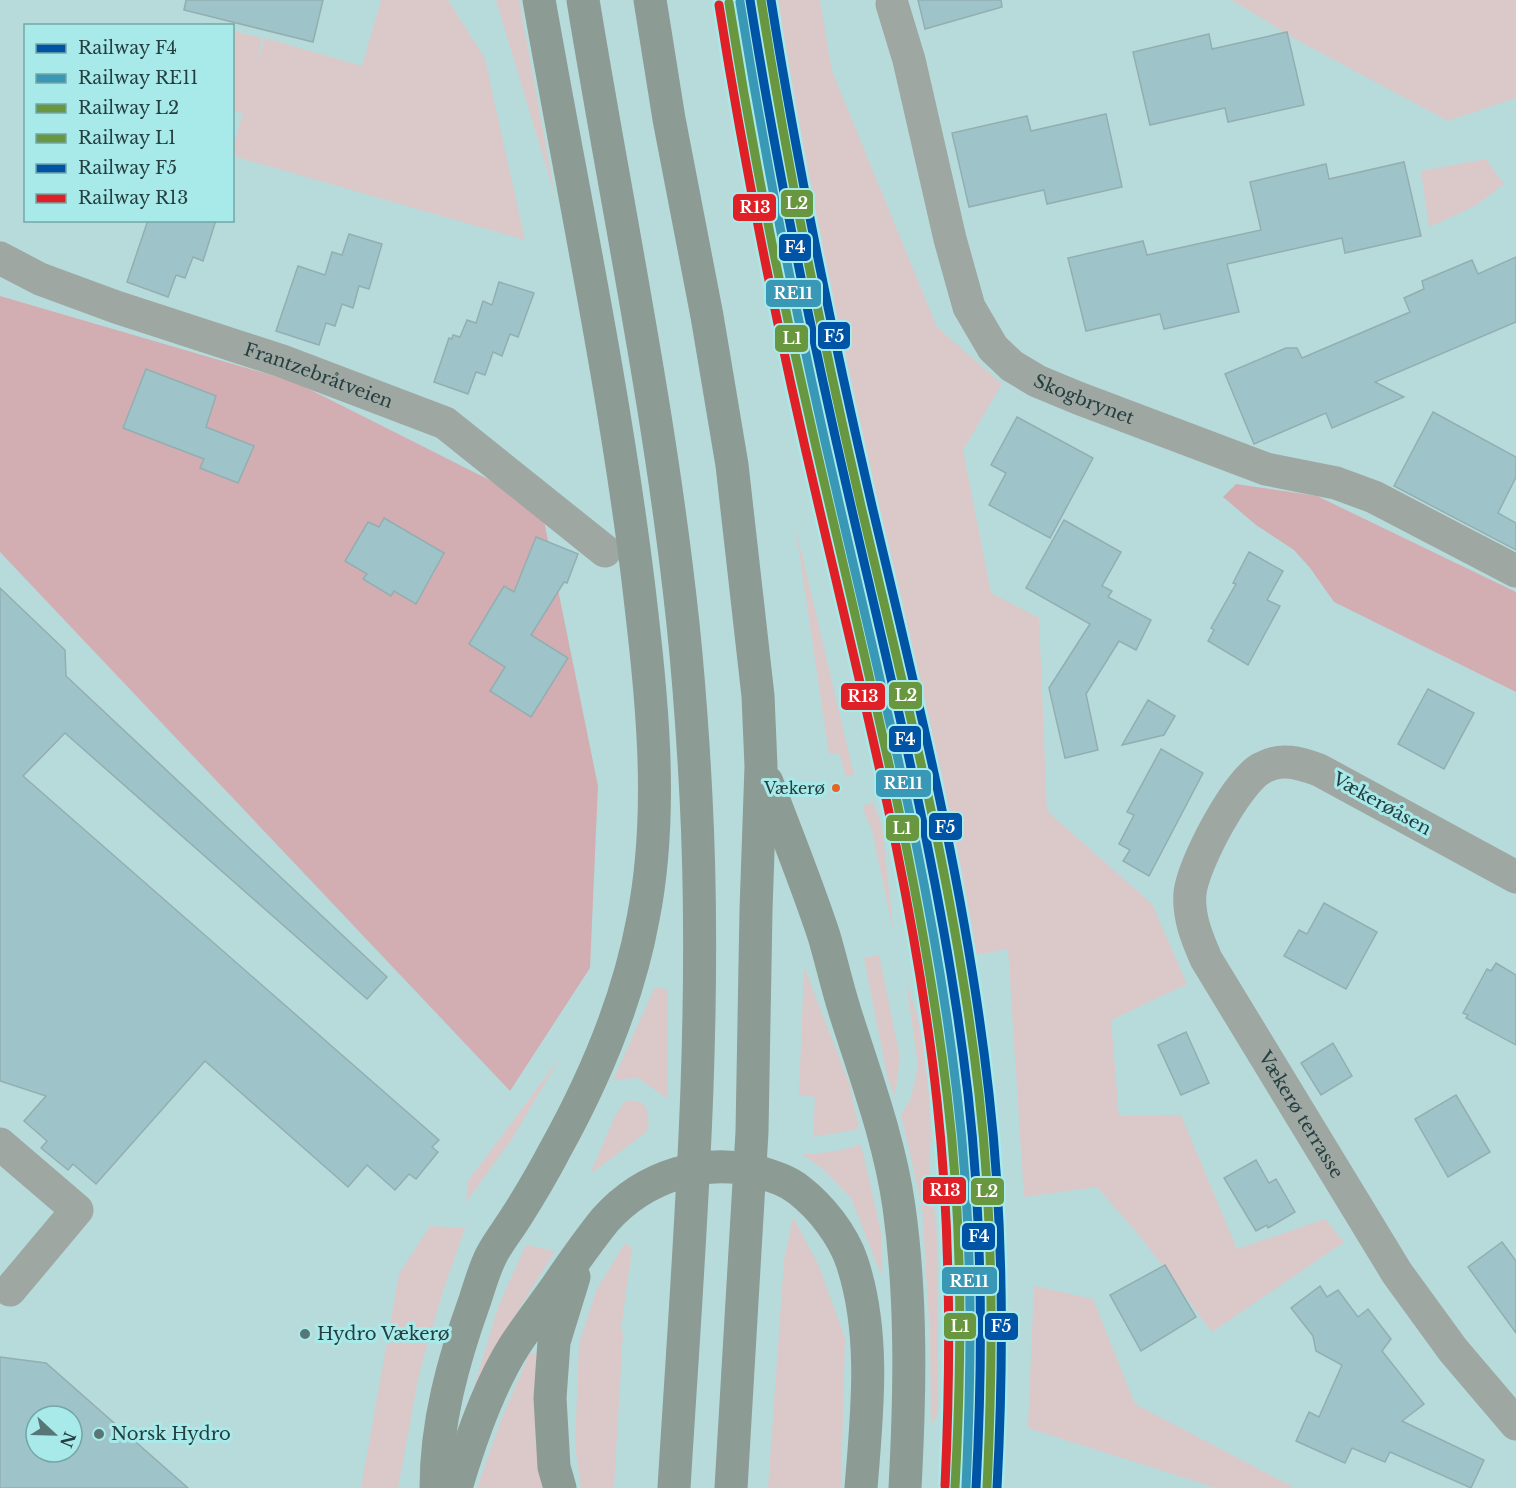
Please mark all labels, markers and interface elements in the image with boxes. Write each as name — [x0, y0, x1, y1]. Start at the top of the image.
legend — [24, 24, 234, 222]
text: Railway F4 — [78, 37, 177, 59]
text: Railway RE11 — [78, 67, 198, 89]
text: Railway L2 — [78, 97, 179, 119]
text: Railway L1 — [78, 127, 176, 149]
text: Railway F5 — [78, 157, 177, 179]
text: Railway R13 — [78, 187, 188, 209]
line badge: L2 — [780, 189, 814, 218]
line badge: R13 — [732, 193, 777, 222]
text: L2 — [786, 193, 808, 213]
text: R13 — [740, 197, 770, 217]
line badge: F4 — [778, 233, 812, 262]
text: F4 — [784, 237, 806, 257]
line badge: RE11 — [765, 279, 822, 308]
text: RE11 — [773, 283, 813, 303]
line badge: F5 — [817, 321, 851, 350]
line badge: L1 — [774, 324, 809, 353]
text: F5 — [824, 326, 844, 346]
text: L1 — [782, 328, 802, 348]
street label: Frantzebråtveien — [241, 338, 396, 413]
street label: Skogbrynet — [1030, 370, 1137, 429]
line badge: L2 — [888, 681, 923, 710]
line badge: R13 — [840, 682, 886, 711]
text: L2 — [895, 685, 917, 705]
text: R13 — [848, 686, 878, 706]
line badge: F4 — [888, 725, 922, 753]
text: F4 — [894, 729, 916, 749]
street label: Vækerøåsen — [1328, 767, 1435, 840]
line badge: RE11 — [875, 769, 932, 798]
text: RE11 — [883, 773, 923, 793]
place label: Vækerø — [763, 778, 825, 798]
marker: Vækerø — [830, 782, 842, 794]
line badge: F5 — [928, 812, 963, 841]
line badge: L1 — [885, 814, 920, 842]
text: F5 — [935, 817, 955, 837]
text: L1 — [892, 818, 912, 838]
street label: Vækerø terrasse — [1253, 1046, 1348, 1182]
line badge: R13 — [922, 1176, 967, 1205]
line badge: L2 — [970, 1177, 1005, 1206]
text: R13 — [930, 1180, 960, 1200]
text: L2 — [976, 1181, 998, 1201]
line badge: F4 — [961, 1222, 996, 1251]
text: F4 — [968, 1226, 990, 1246]
line badge: RE11 — [941, 1266, 998, 1295]
text: RE11 — [949, 1271, 989, 1291]
line badge: L1 — [943, 1312, 977, 1340]
line badge: F5 — [984, 1312, 1019, 1341]
text: L1 — [950, 1316, 970, 1336]
text: F5 — [991, 1316, 1011, 1336]
place label: Hydro Vækerø — [317, 1323, 450, 1345]
marker: Hydro Vækerø — [298, 1327, 312, 1341]
north arrow — [24, 1404, 84, 1464]
place label: Norsk Hydro — [111, 1423, 231, 1445]
marker: Norsk Hydro — [92, 1427, 106, 1441]
text: N — [56, 1429, 80, 1450]

